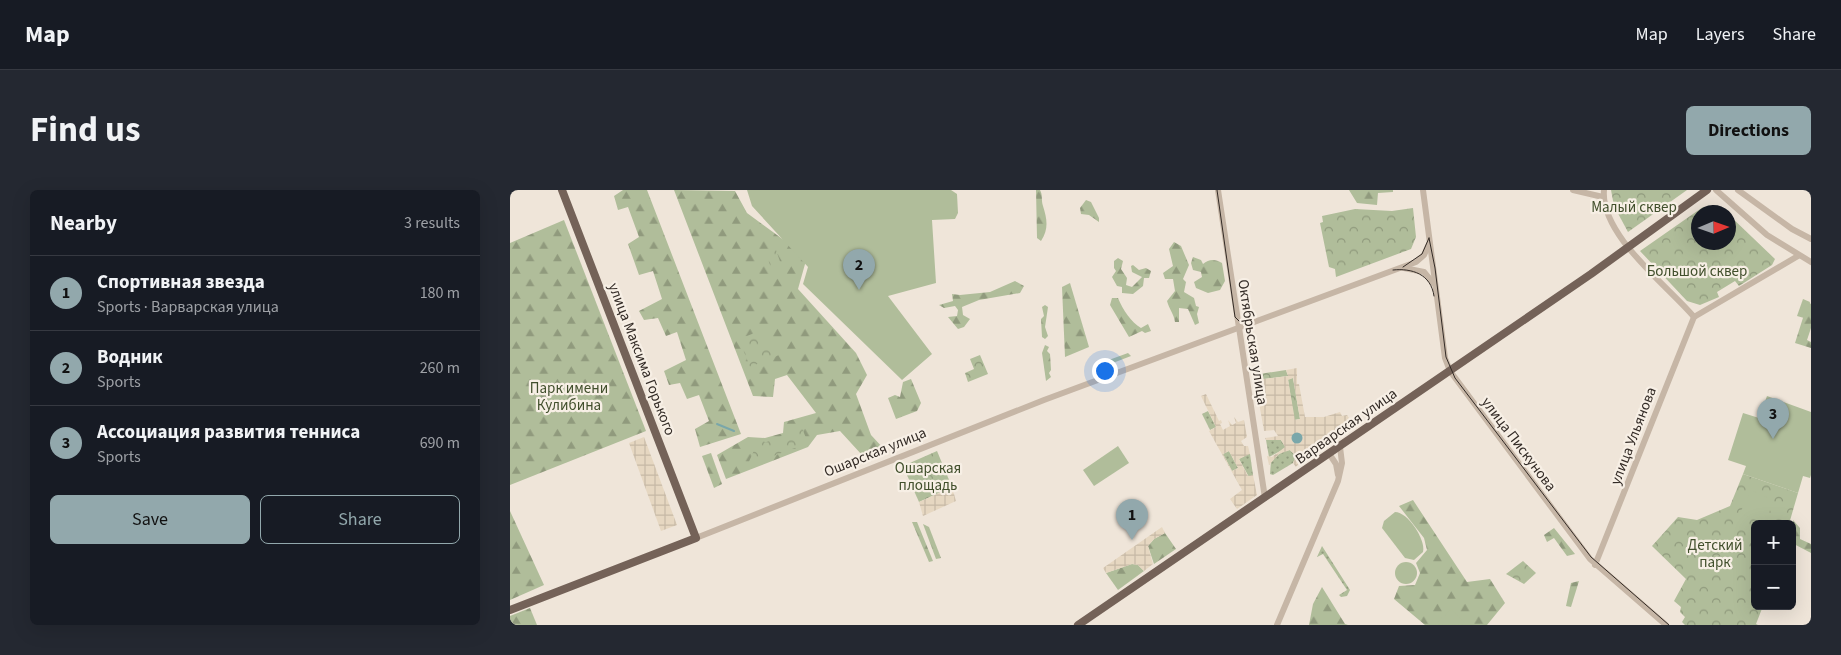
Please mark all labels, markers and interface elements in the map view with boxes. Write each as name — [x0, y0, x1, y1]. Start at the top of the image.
text: Map — [25, 17, 70, 52]
text: Map — [1636, 22, 1668, 47]
text: Layers — [1696, 22, 1745, 47]
text: Share — [1773, 22, 1816, 47]
text: Find us — [30, 105, 140, 155]
button: Directions — [1686, 106, 1811, 155]
park label: Малый сквер — [1591, 197, 1677, 218]
north arrow — [1691, 205, 1736, 250]
text: Nearby — [50, 208, 117, 238]
text: 3 results — [404, 212, 460, 234]
pin: 2 — [843, 249, 875, 290]
park label: Большой сквер — [1647, 261, 1747, 282]
text: Спортивная звезда — [97, 269, 265, 296]
street label: Октябрьская улица — [1232, 278, 1273, 406]
street label: улица Максима Горького — [603, 280, 680, 439]
text: 1 — [62, 282, 70, 304]
text: 180 m — [420, 282, 460, 304]
text: Sports · Варварская улица — [97, 296, 279, 318]
text: Водник — [97, 344, 163, 371]
text: 2 — [62, 357, 70, 379]
text: 260 m — [420, 357, 460, 379]
your location — [1092, 358, 1118, 384]
text: Sports — [97, 371, 141, 393]
park label: Парк имени Кулибина — [530, 378, 608, 416]
street label: Варварская улица — [1291, 383, 1401, 469]
street label: улица Ульянова — [1605, 384, 1662, 488]
street label: улица Пискунова — [1476, 393, 1561, 496]
pin: 3 — [1757, 398, 1789, 439]
text: Ассоциация развития тенниса — [97, 419, 360, 446]
street label: Ошарская улица — [821, 422, 930, 483]
text: 3 — [62, 432, 70, 454]
text: 690 m — [420, 432, 460, 454]
text: Sports — [97, 446, 141, 468]
park label: Ошарская площадь — [895, 458, 961, 496]
button: Save — [50, 495, 250, 544]
button: Share — [260, 495, 460, 544]
pin: 1 — [1116, 499, 1148, 540]
map controls — [1751, 520, 1796, 610]
button: + — [1751, 520, 1796, 565]
park label: Детский парк — [1688, 535, 1742, 573]
button: − — [1751, 565, 1796, 610]

